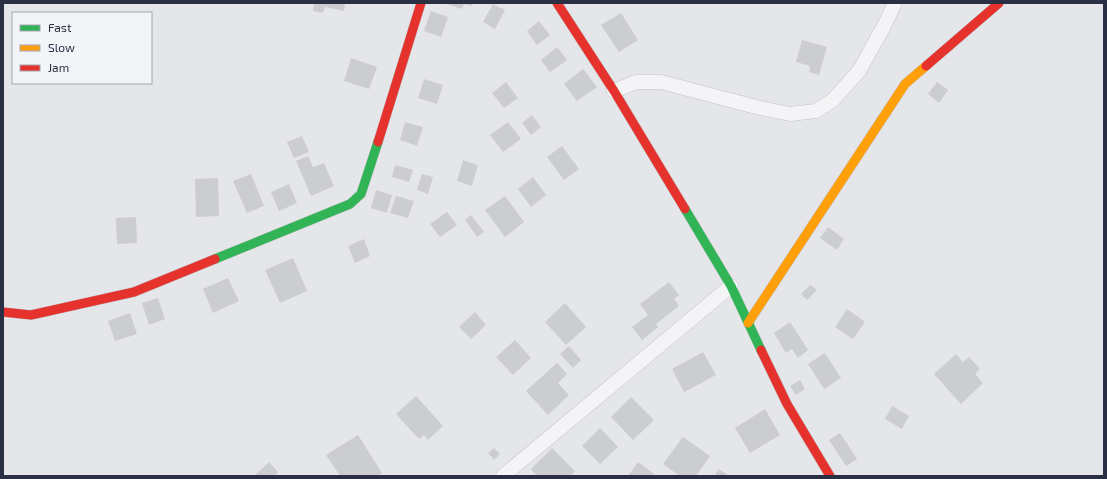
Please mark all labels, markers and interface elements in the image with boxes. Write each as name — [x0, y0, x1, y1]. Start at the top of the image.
legend — [12, 12, 152, 84]
text: Fast — [48, 20, 72, 34]
text: Slow — [48, 40, 75, 54]
text: Jam — [48, 60, 69, 74]

